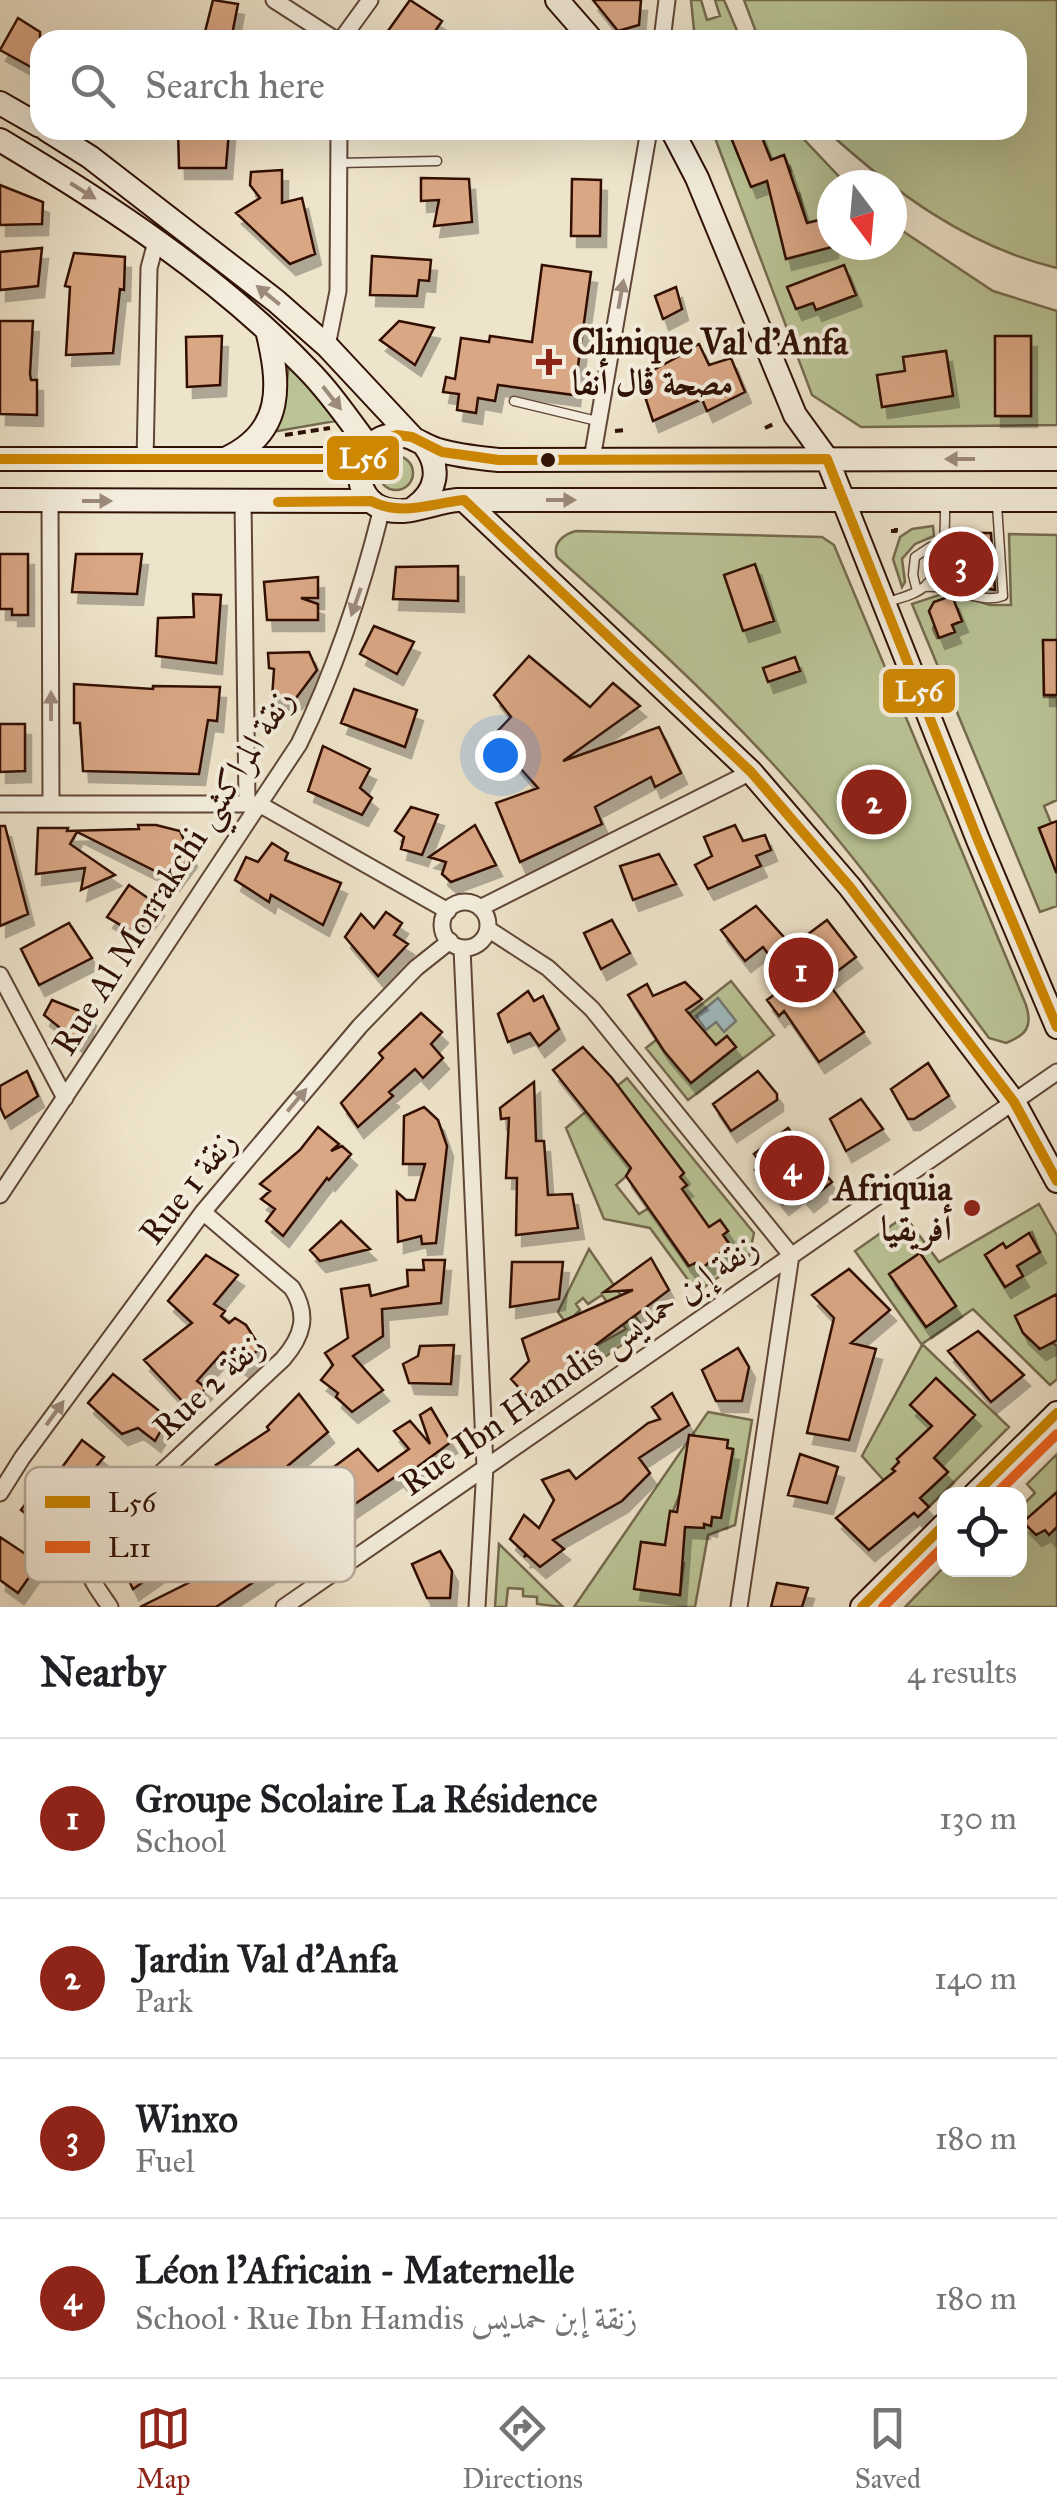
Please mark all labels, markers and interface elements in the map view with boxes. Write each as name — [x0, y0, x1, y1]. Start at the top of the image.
search box — [30, 30, 1027, 140]
icon: search — [65, 58, 120, 113]
text: Search here — [145, 62, 325, 108]
north arrow — [817, 170, 907, 260]
one-way arrow — [69, 182, 97, 200]
one-way arrow — [614, 278, 629, 310]
one-way arrow — [255, 285, 281, 306]
place label: Clinique Val d'Anfa مصحة ڤال أنفا — [572, 321, 849, 404]
marker: Clinique Val d'Anfa مصحة ڤال أنفا — [536, 349, 562, 375]
one-way arrow — [321, 385, 342, 411]
line badge: L56 — [325, 434, 401, 482]
text: L56 — [339, 441, 389, 476]
unlabelled marker — [538, 450, 558, 470]
one-way arrow — [943, 451, 975, 467]
one-way arrow — [546, 492, 578, 508]
one-way arrow — [82, 493, 114, 509]
pin: 3 — [928, 526, 994, 602]
one-way arrow — [348, 587, 363, 617]
line badge: L56 — [881, 667, 957, 715]
text: L56 — [895, 674, 945, 709]
street label: Rue Al Morrakchi زنقة المراكشي — [43, 681, 313, 1069]
one-way arrow — [42, 690, 58, 722]
your location — [475, 730, 526, 781]
pin: 2 — [842, 764, 906, 840]
pin: 1 — [768, 932, 834, 1008]
one-way arrow — [286, 1088, 307, 1113]
street label: Rue 1 زنقة — [130, 1121, 246, 1253]
pin: 4 — [760, 1130, 824, 1206]
place label: Afriquia أفريقيا — [832, 1167, 953, 1252]
marker: Afriquia أفريقيا — [961, 1197, 983, 1219]
street label: Rue Ibn Hamdis زنقة إبن حمديس — [392, 1225, 768, 1507]
street label: Rue 2 زنقة — [144, 1324, 274, 1448]
one-way arrow — [45, 1400, 65, 1426]
legend — [25, 1467, 355, 1582]
text: L56 — [108, 1485, 158, 1520]
map controls — [937, 1487, 1027, 1577]
button: locate — [937, 1487, 1027, 1577]
text: L11 — [108, 1530, 151, 1565]
text: Nearby — [40, 1646, 165, 1698]
text: 4 results — [907, 1653, 1017, 1692]
text: Groupe Scolaire La Résidence — [135, 1776, 598, 1822]
text: 1 — [66, 1799, 79, 1838]
text: 130 m — [939, 1799, 1017, 1838]
text: School — [135, 1822, 226, 1861]
text: Jardin Val d'Anfa — [135, 1936, 398, 1982]
text: 2 — [65, 1959, 80, 1998]
text: 140 m — [934, 1959, 1017, 1998]
text: Park — [135, 1982, 193, 2021]
text: Winxo — [135, 2096, 238, 2142]
text: 3 — [66, 2119, 79, 2158]
text: 180 m — [935, 2119, 1017, 2158]
text: Fuel — [135, 2142, 195, 2181]
text: Léon l'Africain - Maternelle — [135, 2247, 575, 2293]
text: 4 — [64, 2279, 81, 2318]
text: 180 m — [935, 2279, 1017, 2318]
text: School · Rue Ibn Hamdis زنقة إبن حمديس — [135, 2299, 637, 2338]
tab: Map — [136, 2401, 191, 2496]
tab: Directions — [462, 2401, 583, 2496]
tab: Saved — [855, 2401, 921, 2496]

